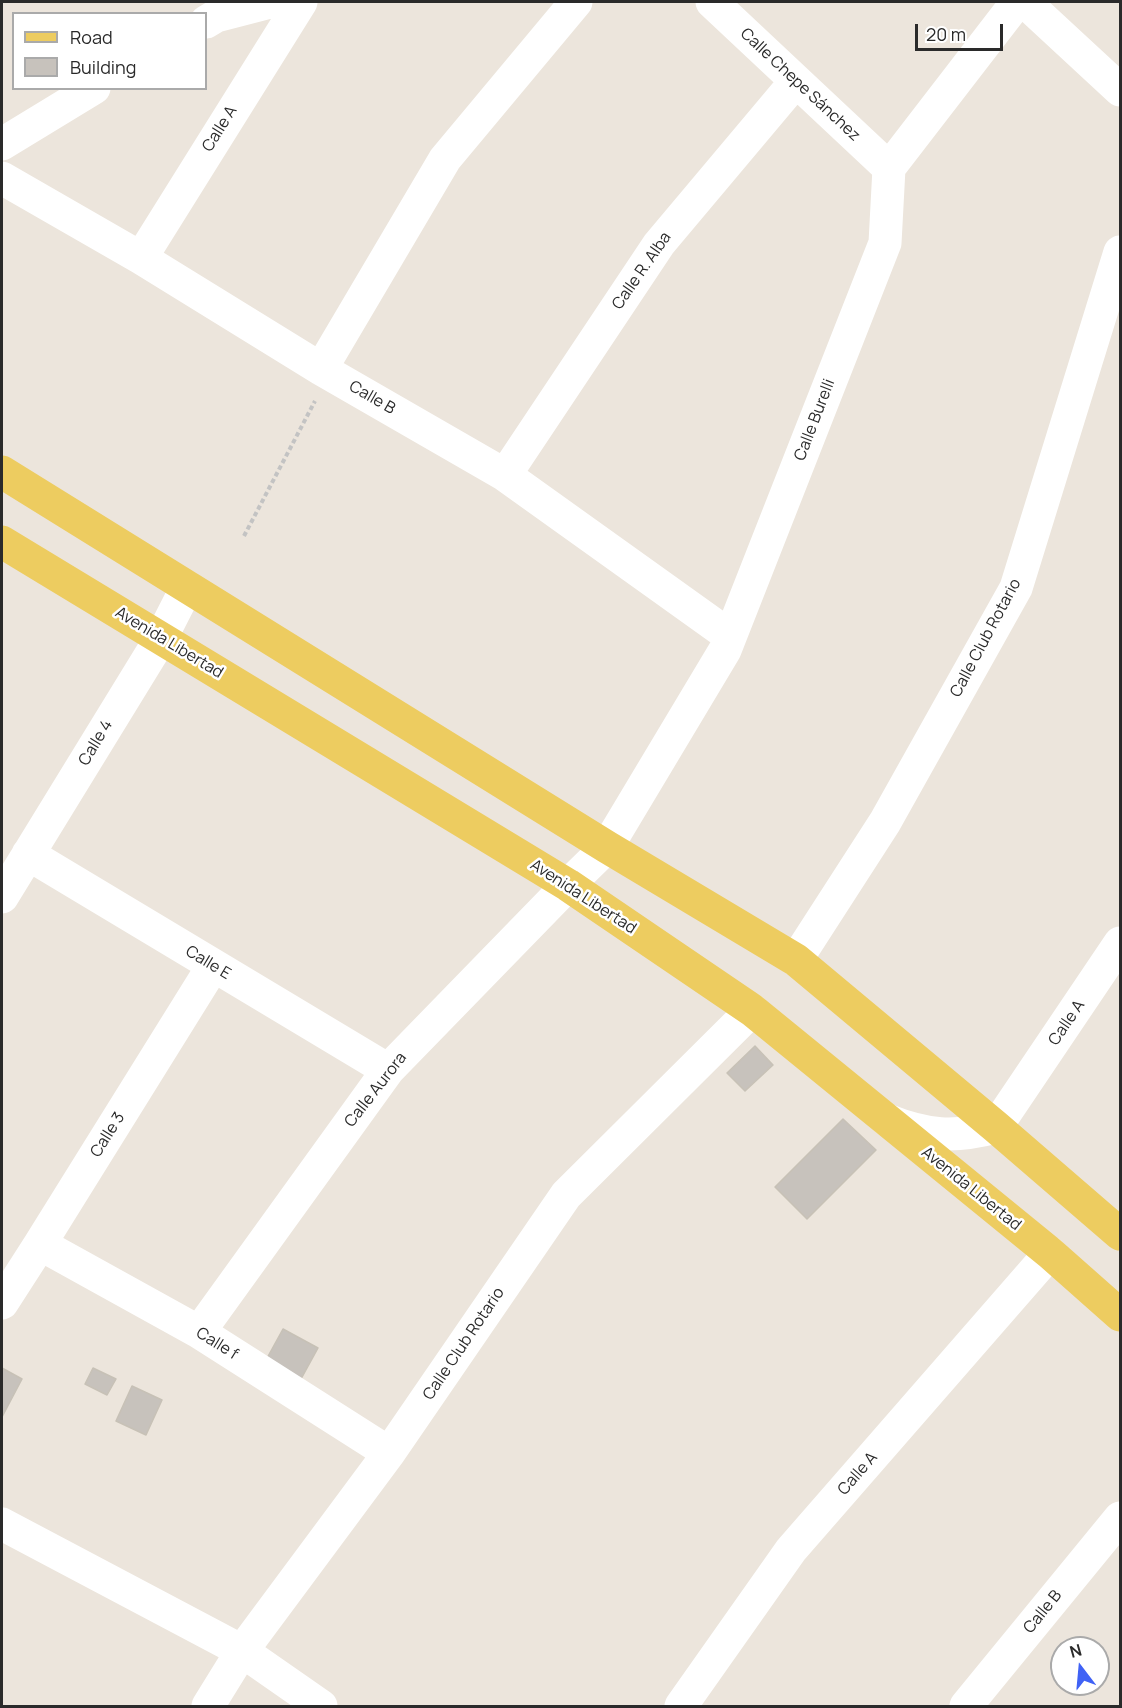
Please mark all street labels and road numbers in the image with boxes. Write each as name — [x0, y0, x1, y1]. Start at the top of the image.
street label: Calle Chepe Sánchez — [736, 24, 864, 146]
street label: Calle A — [198, 103, 242, 155]
street label: Calle R. Alba — [608, 229, 676, 313]
street label: Calle Burelli — [791, 376, 839, 464]
street label: Calle B — [345, 377, 399, 419]
street label: Calle Club Rotario — [947, 575, 1025, 701]
street label: Avenida Libertad — [112, 603, 226, 683]
street label: Calle 4 — [75, 717, 117, 769]
street label: Avenida Libertad — [526, 856, 640, 938]
street label: Calle E — [182, 942, 234, 984]
street label: Calle A — [1045, 997, 1089, 1049]
street label: Calle Aurora — [341, 1049, 411, 1131]
street label: Calle 3 — [87, 1109, 129, 1161]
street label: Avenida Libertad — [917, 1143, 1025, 1235]
street label: Calle Club Rotario — [419, 1284, 509, 1404]
street label: Calle f — [192, 1324, 242, 1364]
street label: Calle A — [834, 1449, 882, 1499]
street label: Calle B — [1020, 1586, 1066, 1638]

